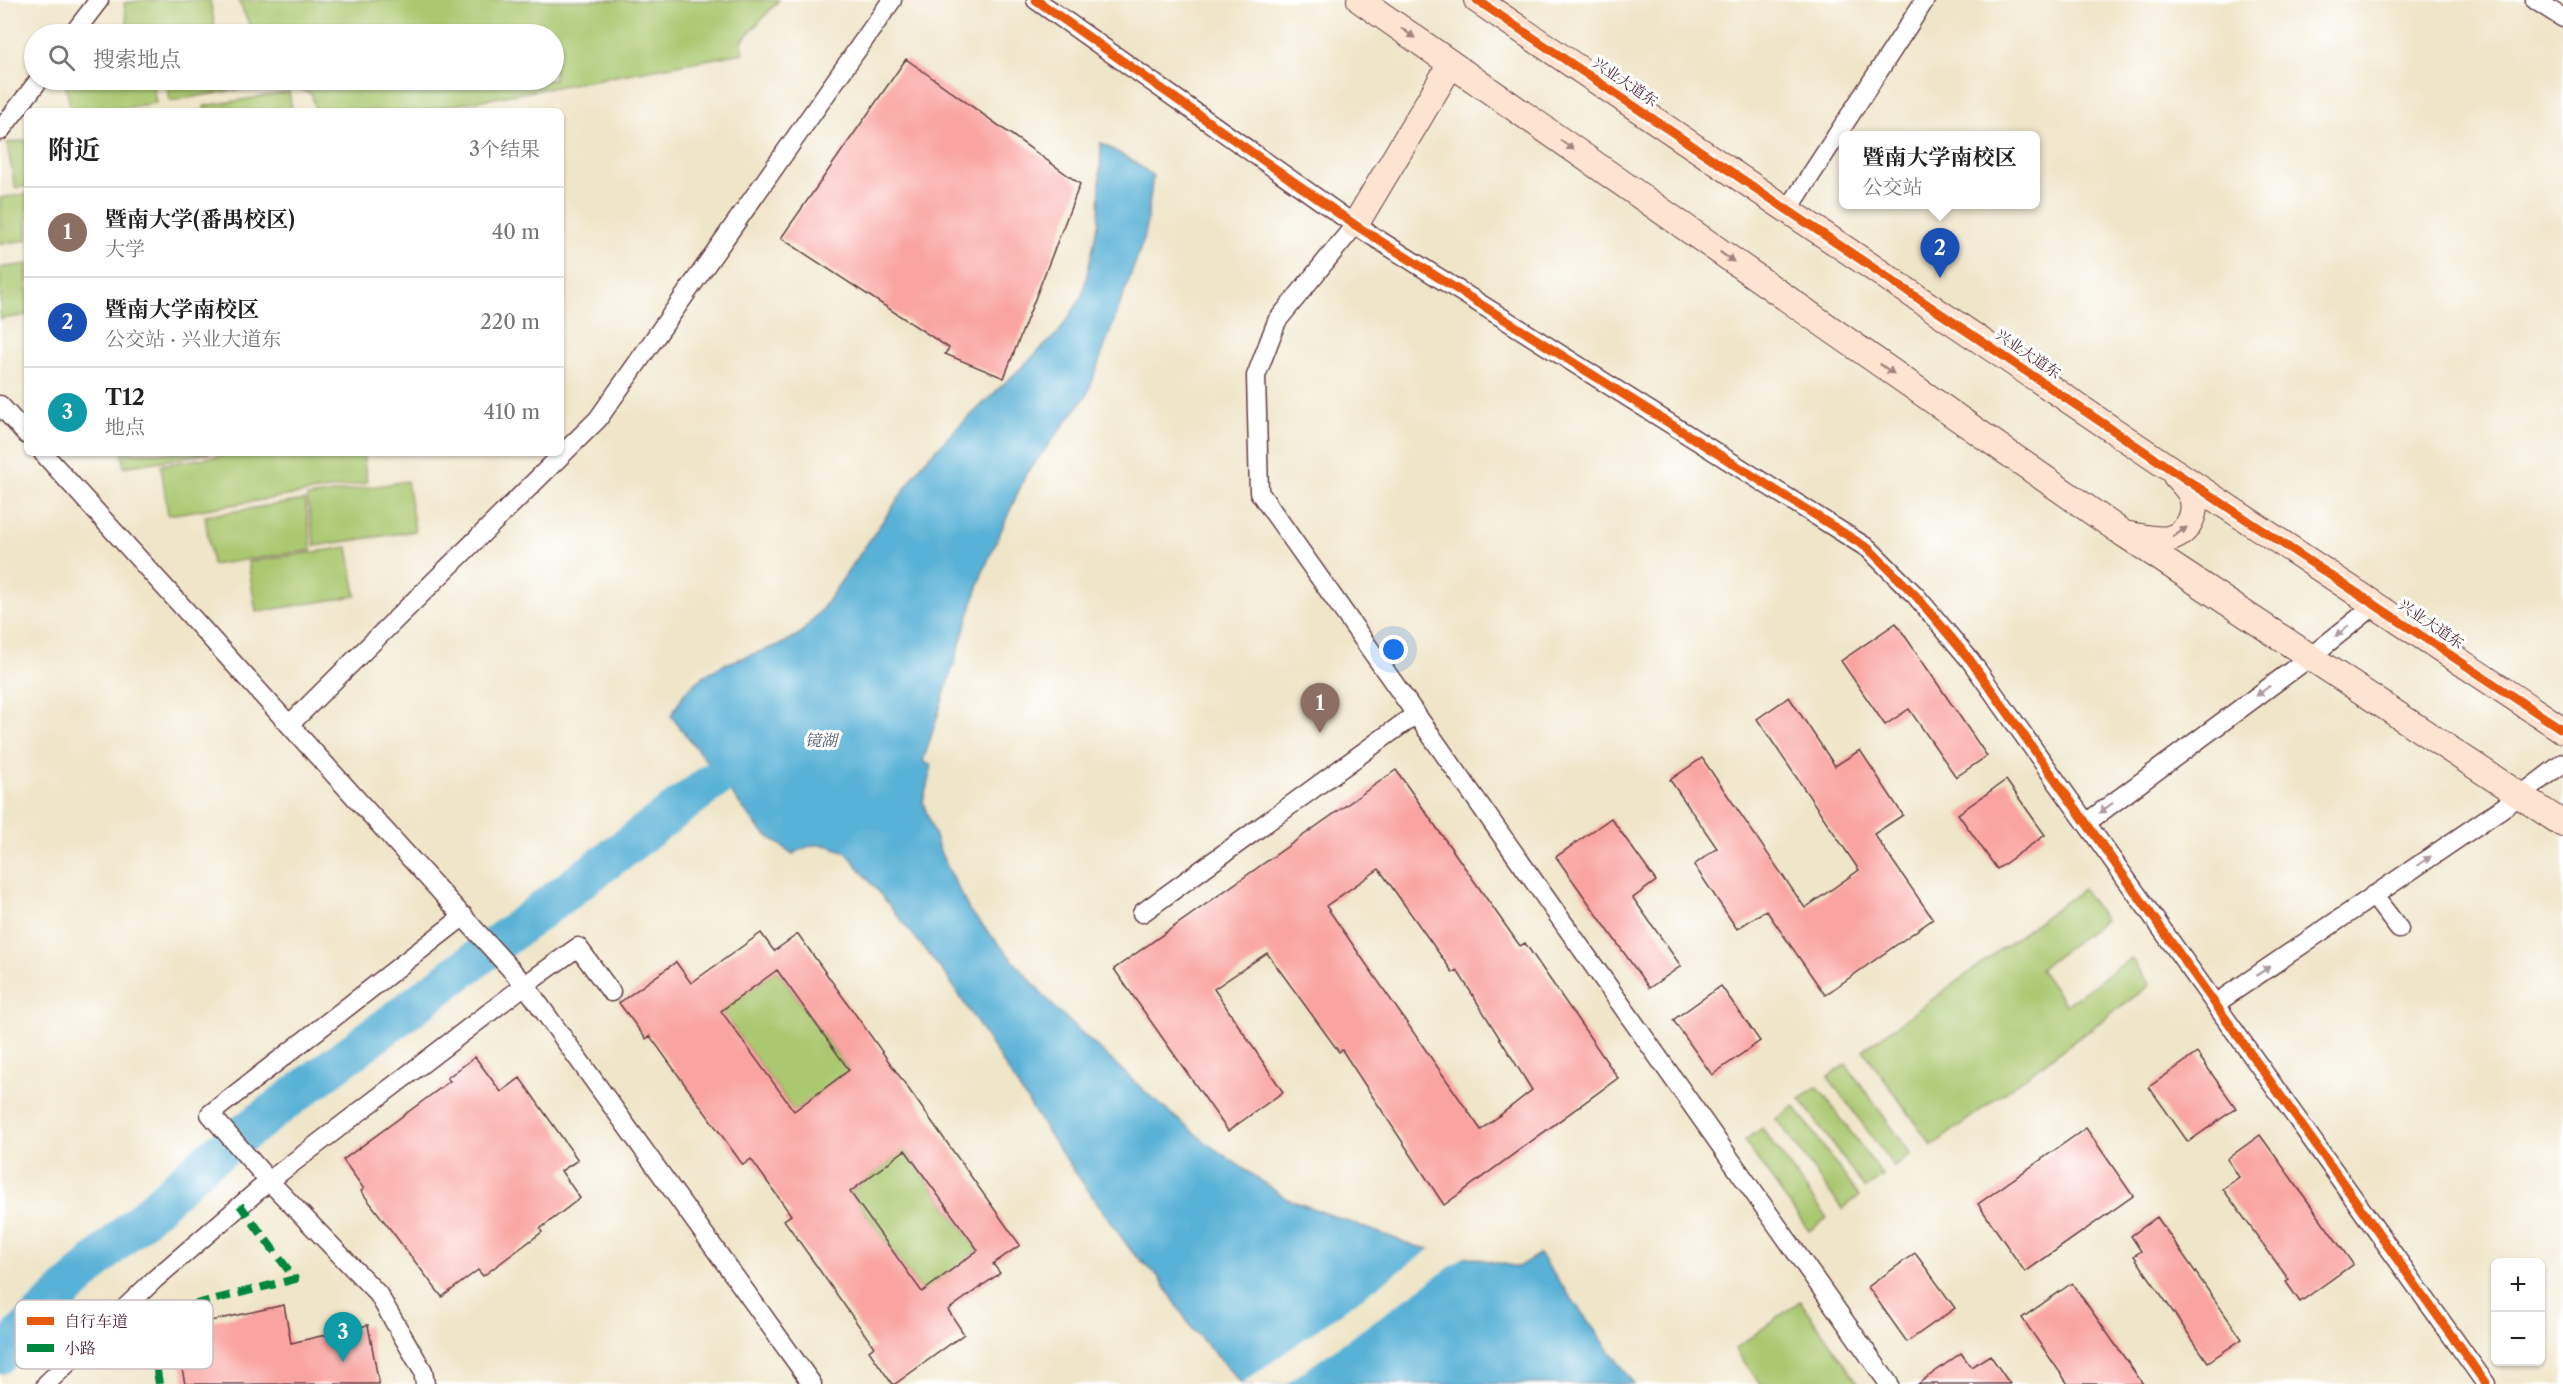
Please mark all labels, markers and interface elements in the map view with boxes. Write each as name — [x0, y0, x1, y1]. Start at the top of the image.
search box — [24, 24, 564, 90]
one-way arrow — [1400, 27, 1416, 39]
icon: search — [45, 41, 78, 74]
text: 搜索地点 — [93, 46, 181, 73]
street label: 兴业大道东 — [1589, 53, 1662, 110]
popup — [1839, 131, 2040, 209]
text: 附近 — [48, 134, 100, 166]
text: 3个结果 — [469, 137, 540, 161]
one-way arrow — [1559, 139, 1575, 151]
text: 暨南大学南校区 — [1862, 144, 2017, 171]
text: 公交站 — [1862, 175, 1922, 199]
text: 暨南大学(番禺校区) — [105, 206, 295, 233]
text: 1 — [63, 220, 72, 244]
text: 40 m — [492, 220, 540, 244]
pin: 2 — [1920, 228, 1960, 278]
text: 大学 — [105, 237, 145, 261]
one-way arrow — [1719, 251, 1735, 263]
text: 暨南大学南校区 — [105, 296, 259, 323]
text: 2 — [62, 310, 73, 334]
text: 220 m — [480, 310, 540, 334]
street label: 兴业大道东 — [1992, 325, 2065, 382]
text: 公交站 · 兴业大道东 — [105, 327, 281, 351]
one-way arrow — [1879, 363, 1895, 375]
text: T12 — [105, 384, 145, 411]
text: 3 — [62, 400, 73, 424]
text: 410 m — [483, 400, 540, 424]
text: 地点 — [105, 415, 145, 439]
one-way arrow — [2171, 526, 2187, 538]
street label: 兴业大道东 — [2395, 595, 2468, 652]
one-way arrow — [2334, 624, 2350, 637]
your location — [1379, 635, 1408, 664]
pin: 1 — [1300, 684, 1340, 733]
one-way arrow — [2255, 685, 2270, 697]
water label: 镜湖 — [805, 730, 840, 750]
one-way arrow — [2098, 801, 2114, 814]
one-way arrow — [2416, 855, 2432, 867]
one-way arrow — [2255, 965, 2271, 977]
map controls — [2491, 1258, 2545, 1366]
button: + — [2491, 1258, 2545, 1312]
legend — [15, 1300, 213, 1369]
text: 自行车道 — [64, 1311, 128, 1331]
pin: 3 — [324, 1312, 362, 1362]
button: − — [2491, 1312, 2545, 1366]
text: 小路 — [64, 1338, 96, 1358]

